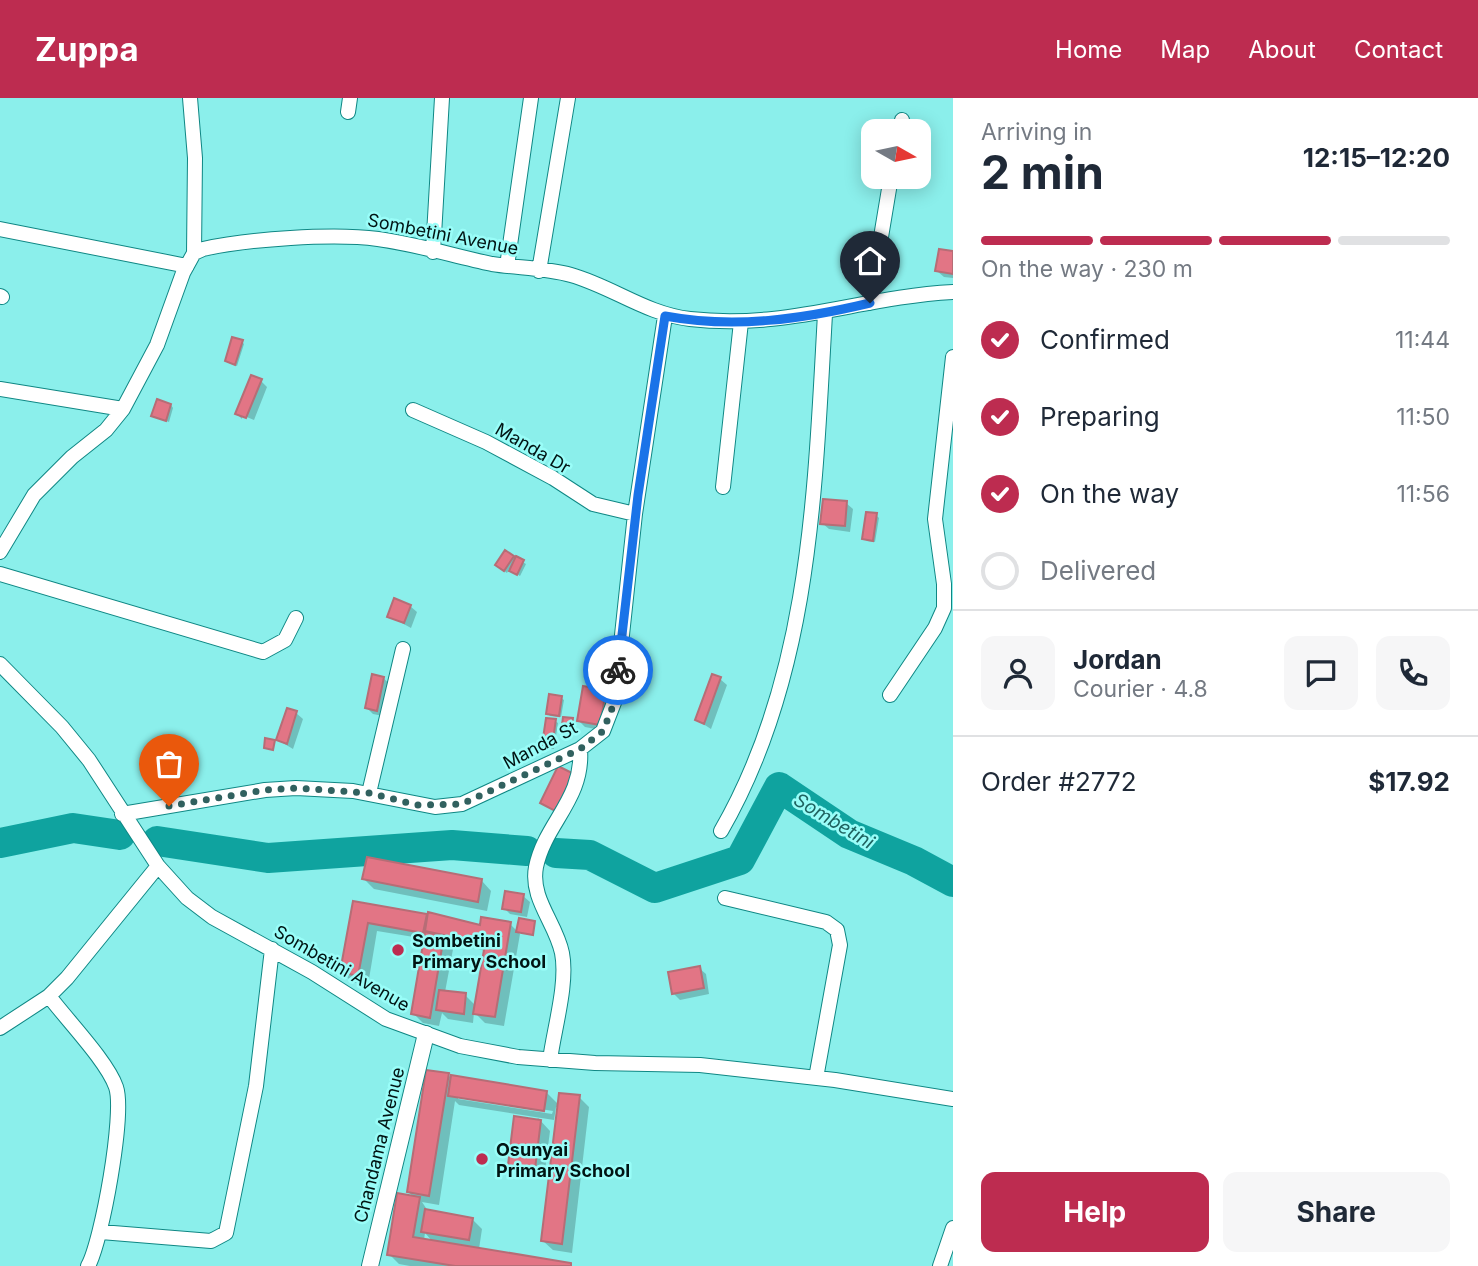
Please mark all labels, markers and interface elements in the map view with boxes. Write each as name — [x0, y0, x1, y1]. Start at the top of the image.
text: Zuppa — [35, 29, 139, 69]
text: Home — [1055, 35, 1122, 64]
text: Map — [1160, 35, 1210, 64]
text: About — [1248, 35, 1316, 64]
text: Contact — [1354, 35, 1443, 64]
text: Arriving in — [981, 118, 1092, 146]
north arrow — [861, 119, 931, 189]
map controls — [861, 119, 931, 189]
text: 12:15–12:20 — [1303, 142, 1450, 173]
text: 2 min — [981, 144, 1104, 200]
street label: Sombetini Avenue — [366, 209, 520, 259]
pin — [840, 231, 900, 303]
icon: home — [851, 242, 889, 280]
text: On the way · 230 m — [981, 255, 1193, 283]
icon: check — [981, 321, 1019, 359]
text: Confirmed — [1040, 324, 1170, 355]
text: 11:44 — [1395, 326, 1450, 354]
icon: check — [981, 398, 1019, 436]
text: Preparing — [1040, 401, 1160, 432]
text: 11:50 — [1396, 403, 1450, 431]
street label: Manda Dr — [492, 418, 574, 478]
icon: check — [981, 475, 1019, 513]
text: On the way — [1040, 478, 1179, 509]
text: 11:56 — [1396, 480, 1450, 508]
text: Delivered — [1040, 555, 1156, 586]
courier — [583, 635, 653, 705]
button: person — [981, 636, 1055, 710]
button: chat — [1284, 636, 1358, 710]
button: phone — [1376, 636, 1450, 710]
text: Jordan — [1073, 644, 1162, 675]
icon: bike — [599, 651, 637, 689]
text: Courier · 4.8 — [1073, 675, 1208, 703]
street label: Manda St — [499, 717, 581, 773]
pin — [139, 734, 199, 806]
icon: bag — [150, 745, 188, 783]
text: Order #2772 — [981, 766, 1137, 797]
text: $17.92 — [1368, 766, 1450, 797]
water label: Sombetini — [790, 788, 879, 854]
street label: Sombetini Avenue — [270, 921, 414, 1015]
place label: Sombetini Primary School — [412, 930, 546, 972]
marker: Sombetini Primary School — [390, 942, 406, 958]
street label: Chandama Avenue — [349, 1065, 409, 1225]
place label: Osunyai Primary School — [496, 1139, 630, 1181]
marker: Osunyai Primary School — [474, 1151, 490, 1167]
button: Help — [981, 1172, 1209, 1252]
button: Share — [1223, 1172, 1450, 1252]

